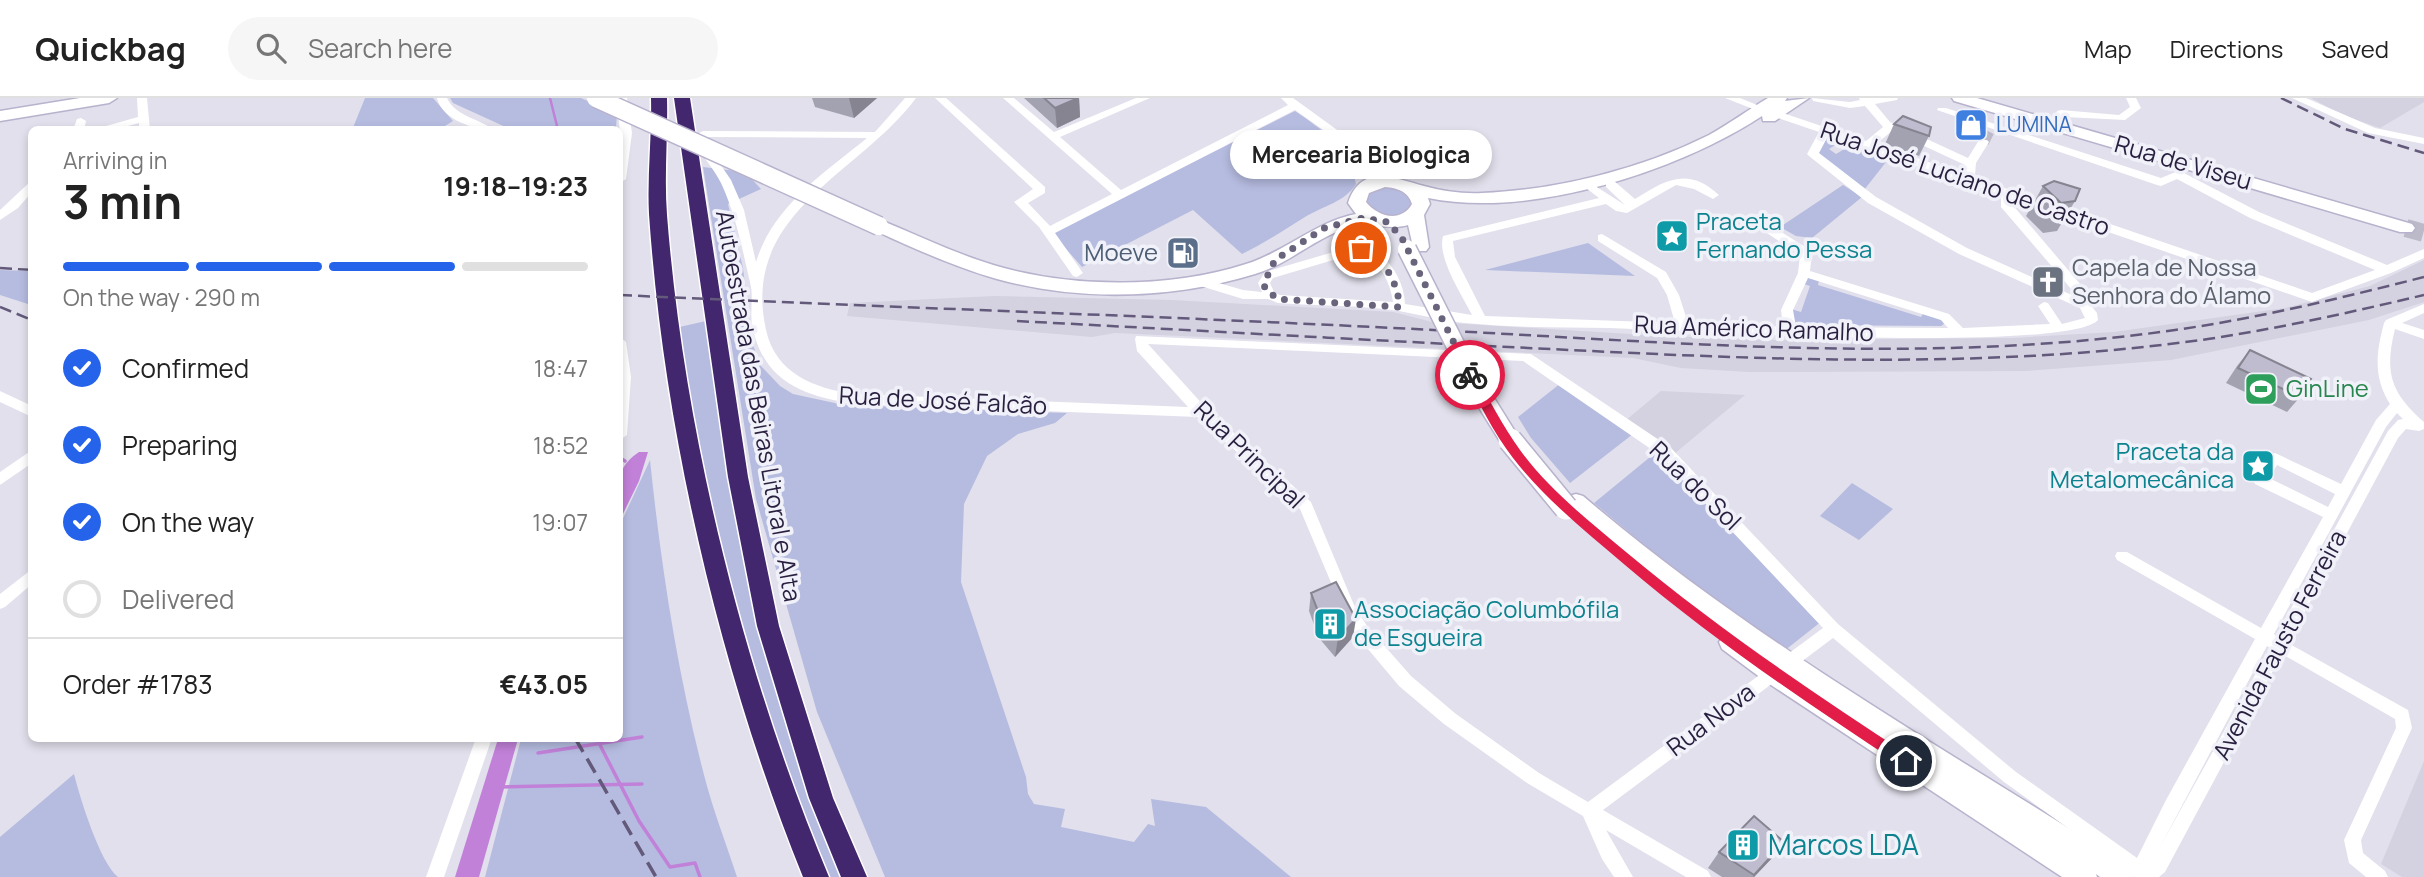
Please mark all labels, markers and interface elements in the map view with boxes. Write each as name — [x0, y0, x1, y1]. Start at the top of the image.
search box — [228, 17, 718, 80]
text: Quickbag — [35, 26, 186, 71]
icon: search — [252, 29, 290, 67]
text: Search here — [308, 30, 453, 66]
text: Map — [2084, 32, 2132, 65]
text: Directions — [2170, 32, 2283, 65]
text: Saved — [2321, 32, 2389, 65]
shop icon: LUMINA — [1952, 106, 1990, 144]
place label: LUMINA — [1996, 110, 2072, 138]
street label: Rua José Luciano de Castro — [1816, 112, 2115, 243]
street label: Rua de Viseu — [2111, 126, 2256, 197]
callout: Mercearia Biologica — [1230, 129, 1492, 178]
text: Mercearia Biologica — [1252, 138, 1470, 170]
text: Arriving in — [63, 144, 168, 176]
text: 19:18–19:23 — [443, 168, 588, 204]
text: 3 min — [63, 170, 182, 233]
place label: Praceta Fernando Pessa — [1696, 204, 1872, 265]
street label: Autoestrada das Beiras Litoral e Alta — [709, 208, 810, 604]
place icon: Praceta Fernando Pessa — [1653, 217, 1691, 255]
pin — [1331, 218, 1391, 278]
icon: bag — [1342, 229, 1380, 267]
fuel station icon: Moeve — [1164, 234, 1202, 272]
place label: Moeve — [1084, 235, 1158, 268]
place label: Capela de Nossa Senhora do Álamo — [2072, 250, 2271, 311]
church icon: Capela de Nossa Senhora do Álamo — [2029, 263, 2067, 301]
text: On the way · 290 m — [63, 281, 260, 313]
street label: Rua Américo Ramalho — [1634, 307, 1874, 348]
courier — [1435, 340, 1505, 410]
icon: check — [63, 349, 101, 387]
text: Confirmed — [122, 350, 249, 386]
text: 18:47 — [534, 352, 588, 384]
icon: bike — [1451, 356, 1489, 394]
sports icon: GinLine — [2242, 370, 2280, 408]
place label: GinLine — [2286, 371, 2369, 404]
street label: Rua de José Falcão — [838, 378, 1048, 421]
street label: Rua Principal — [1187, 393, 1313, 515]
icon: check — [63, 426, 101, 464]
text: Preparing — [122, 427, 238, 463]
text: 18:52 — [533, 429, 588, 461]
street label: Rua do Sol — [1643, 433, 1749, 537]
place label: Praceta da Metalomecânica — [2050, 434, 2234, 495]
place icon: Praceta da Metalomecânica — [2239, 447, 2277, 485]
icon: check — [63, 503, 101, 541]
text: On the way — [122, 504, 254, 540]
text: 19:07 — [532, 506, 588, 538]
street label: Avenida Fausto Ferreira — [2204, 524, 2353, 765]
text: Delivered — [122, 581, 234, 617]
place label: Associação Columbófila de Esgueira — [1354, 592, 1619, 653]
building icon: Associação Columbófila de Esgueira — [1311, 605, 1349, 643]
text: Order #1783 — [63, 666, 213, 702]
text: €43.05 — [500, 666, 588, 702]
street label: Rua Nova — [1659, 675, 1761, 763]
pin — [1876, 731, 1936, 791]
icon: home — [1887, 742, 1925, 780]
place label: Marcos LDA — [1768, 825, 1919, 863]
building icon: Marcos LDA — [1724, 826, 1762, 864]

